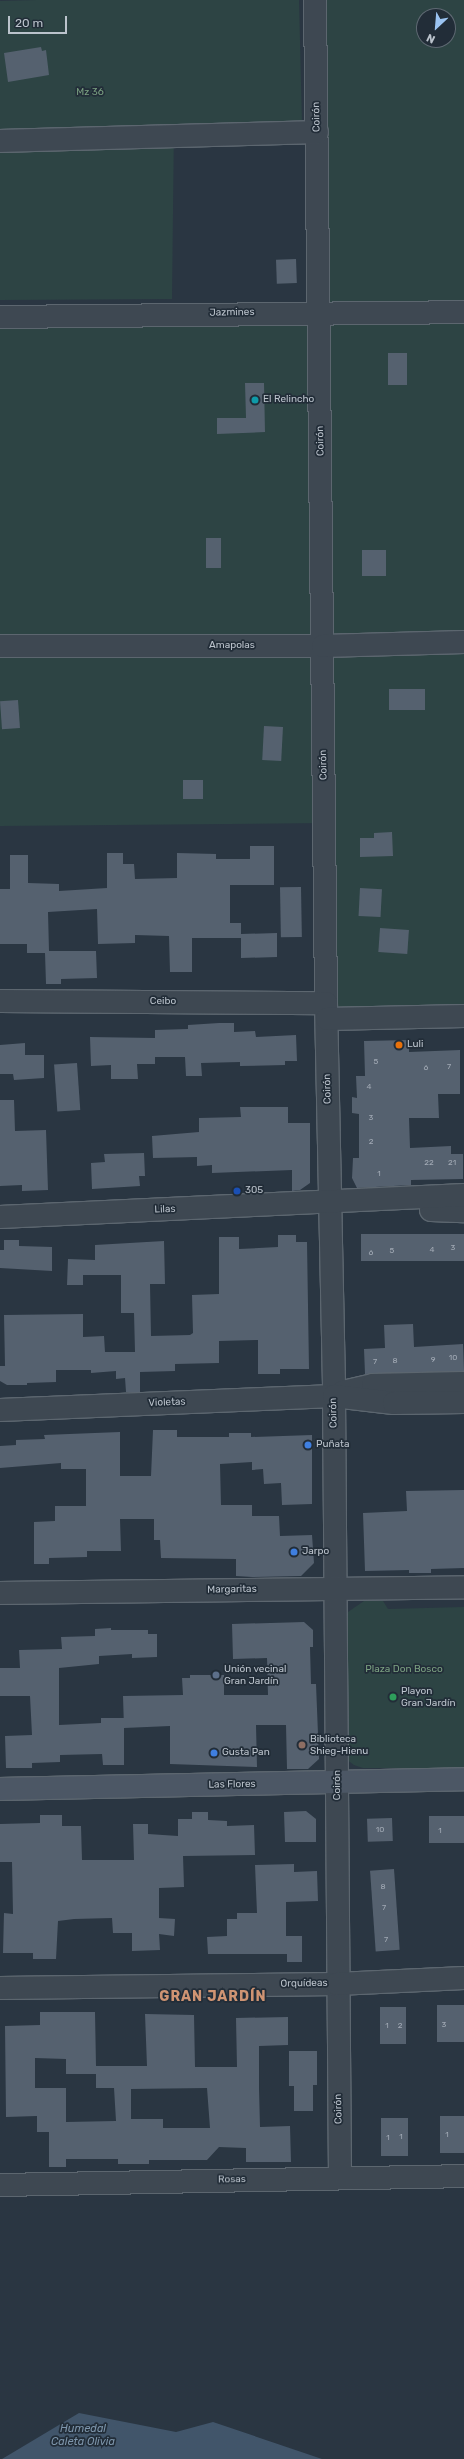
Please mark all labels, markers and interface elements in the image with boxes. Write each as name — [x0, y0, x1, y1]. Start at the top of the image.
scale bar — [10, 8, 69, 34]
north arrow — [416, 8, 456, 48]
text: 20 m — [15, 16, 43, 30]
text: N — [425, 31, 437, 46]
park label: Mz 36 — [76, 87, 104, 99]
street label: Coirón — [311, 102, 323, 132]
street label: Jazmines — [209, 307, 255, 319]
place label: El Relincho — [263, 394, 314, 406]
marker: El Relincho — [250, 395, 260, 405]
street label: Coirón — [315, 426, 327, 456]
street label: Amapolas — [209, 640, 255, 652]
street label: Coirón — [318, 750, 330, 780]
street label: Ceibo — [150, 996, 176, 1008]
place label: Luli — [407, 1039, 423, 1051]
marker: Luli — [394, 1040, 404, 1050]
house number: 5 — [374, 1057, 378, 1067]
house number: 7 — [447, 1062, 451, 1072]
house number: 6 — [424, 1063, 428, 1073]
street label: Coirón — [322, 1074, 334, 1104]
house number: 4 — [367, 1082, 371, 1092]
house number: 3 — [369, 1113, 373, 1123]
house number: 2 — [369, 1137, 373, 1147]
house number: 22 — [424, 1158, 434, 1168]
house number: 21 — [448, 1158, 456, 1168]
house number: 1 — [377, 1169, 381, 1179]
place label: 305 — [245, 1185, 263, 1197]
marker: 305 — [232, 1186, 242, 1196]
street label: Lilas — [154, 1204, 176, 1216]
house number: 3 — [451, 1243, 455, 1253]
house number: 4 — [430, 1245, 434, 1255]
house number: 5 — [390, 1246, 394, 1256]
house number: 6 — [369, 1248, 373, 1258]
house number: 10 — [449, 1353, 457, 1363]
house number: 9 — [431, 1355, 435, 1365]
house number: 8 — [392, 1356, 398, 1366]
house number: 7 — [373, 1357, 377, 1367]
street label: Violetas — [148, 1396, 186, 1410]
street label: Coirón — [328, 1398, 340, 1428]
place label: Puñata — [316, 1439, 349, 1451]
marker: Puñata — [303, 1440, 313, 1450]
place label: Jarpo — [302, 1546, 329, 1558]
marker: Jarpo — [289, 1547, 299, 1557]
street label: Margaritas — [207, 1584, 257, 1596]
place label: Unión vecinal Gran Jardín — [224, 1663, 287, 1686]
park label: Plaza Don Bosco — [365, 1664, 443, 1676]
marker: Unión vecinal Gran Jardín — [211, 1670, 221, 1680]
place label: Playon Gran Jardín — [401, 1685, 456, 1708]
marker: Playon Gran Jardín — [388, 1692, 398, 1702]
place label: Biblioteca Shieg-Hienu — [310, 1733, 368, 1756]
marker: Biblioteca Shieg-Hienu — [297, 1740, 307, 1750]
place label: Gusta Pan — [222, 1747, 270, 1759]
marker: Gusta Pan — [209, 1748, 219, 1758]
street label: Coirón — [332, 1770, 344, 1800]
street label: Las Flores — [208, 1779, 256, 1791]
house number: 10 — [376, 1825, 384, 1835]
house number: 1 — [438, 1826, 442, 1836]
house number: 8 — [380, 1882, 386, 1892]
house number: 7 — [382, 1903, 386, 1913]
house number: 7 — [384, 1935, 388, 1945]
street label: Orquídeas — [280, 1978, 328, 1990]
district label: GRAN JARDÍN — [159, 1989, 267, 2005]
house number: 3 — [442, 2020, 446, 2030]
house number: 1 — [385, 2021, 389, 2031]
house number: 2 — [398, 2021, 402, 2031]
street label: Coirón — [333, 2094, 345, 2124]
house number: 1 — [445, 2130, 449, 2140]
house number: 1 — [399, 2132, 403, 2142]
house number: 1 — [386, 2133, 390, 2143]
street label: Rosas — [218, 2174, 246, 2186]
water label: Humedal Caleta Olivia — [51, 2423, 115, 2449]

